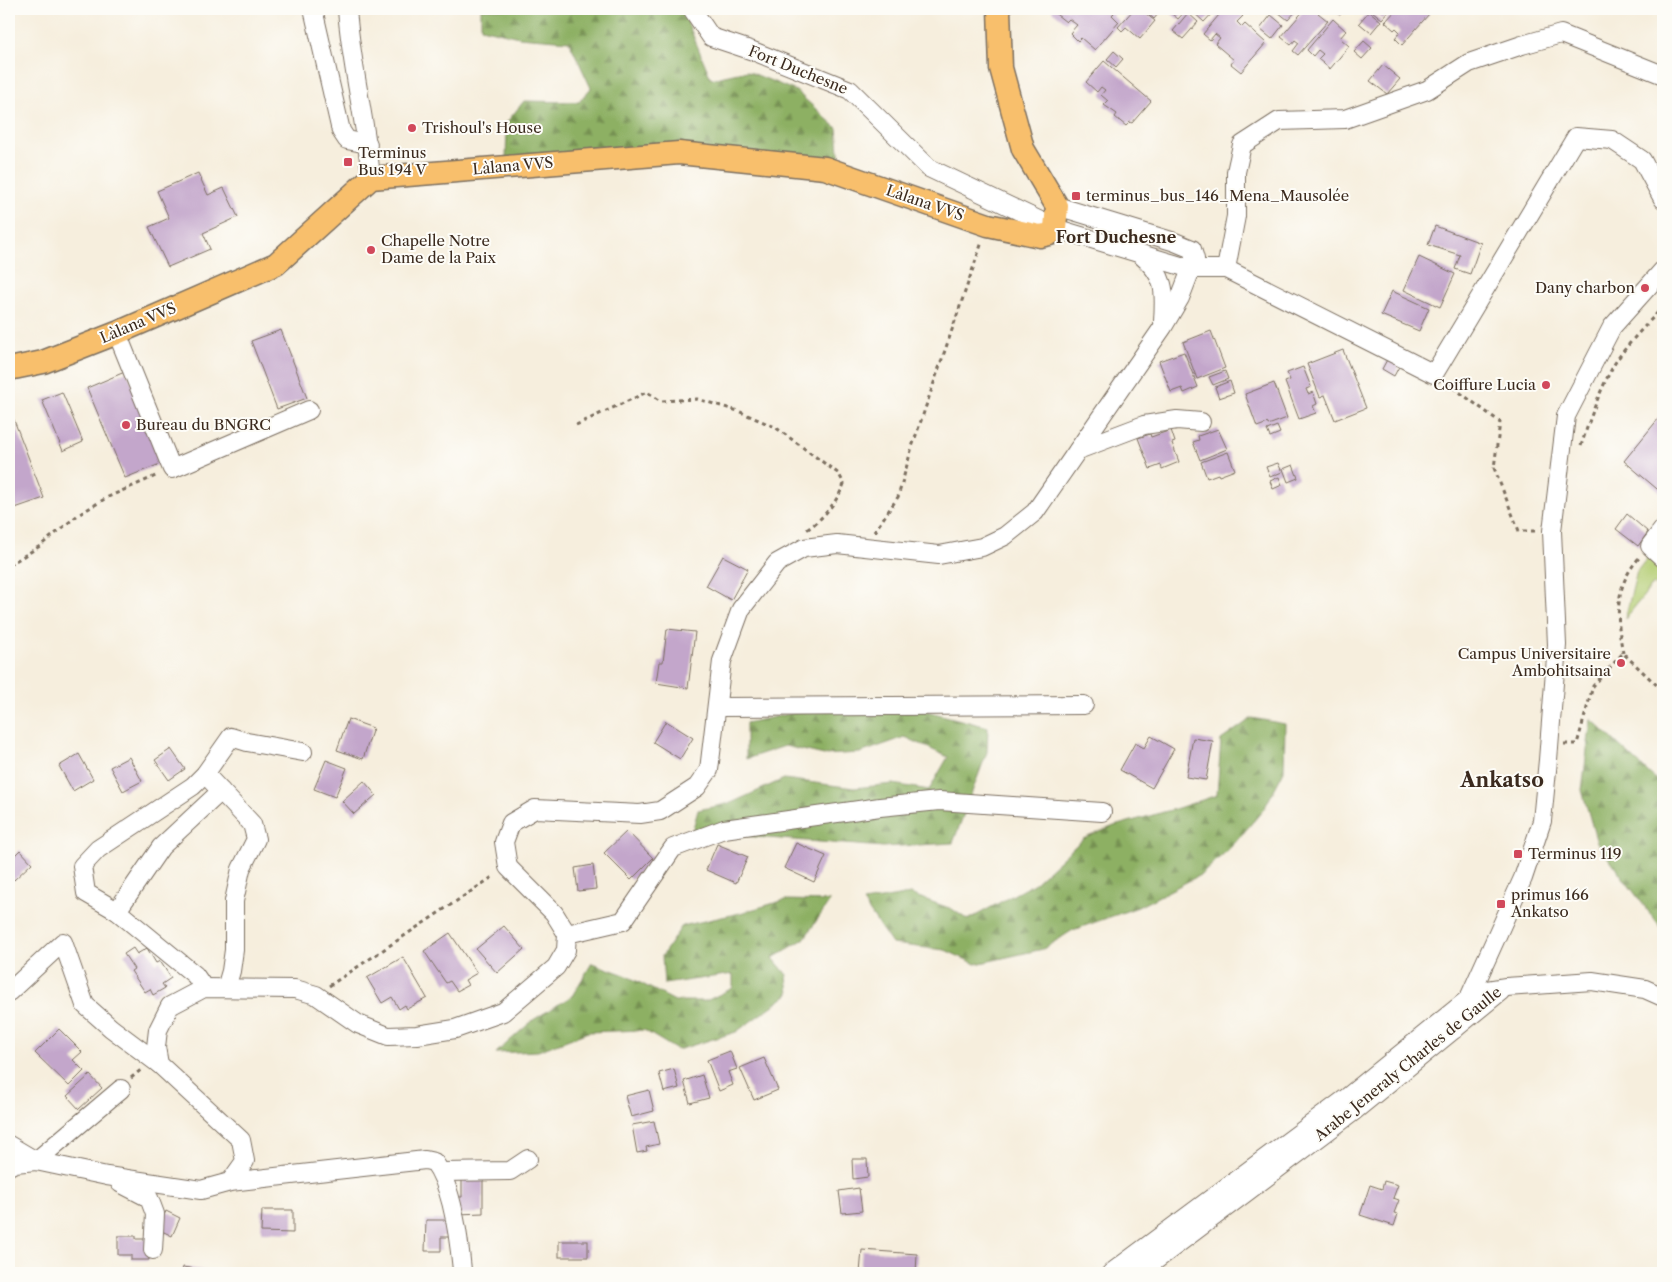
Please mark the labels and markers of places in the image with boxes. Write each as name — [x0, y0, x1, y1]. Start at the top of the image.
place label: Trishoul's House — [422, 118, 542, 137]
marker: Trishoul's House — [406, 122, 418, 134]
place label: Terminus Bus 194 V — [358, 143, 427, 179]
marker: Terminus Bus 194 V — [342, 156, 354, 168]
place label: terminus_bus_146_Mena_Mausolée — [1086, 186, 1349, 205]
marker: terminus_bus_146_Mena_Mausolée — [1070, 190, 1082, 202]
place label: Chapelle Notre Dame de la Paix — [381, 231, 496, 267]
marker: Chapelle Notre Dame de la Paix — [365, 244, 377, 256]
place label: Dany charbon — [1535, 278, 1636, 297]
marker: Dany charbon — [1639, 282, 1651, 294]
place label: Coiffure Lucia — [1433, 375, 1536, 394]
marker: Coiffure Lucia — [1540, 379, 1552, 391]
place label: Bureau du BNGRC — [136, 415, 271, 434]
marker: Bureau du BNGRC — [120, 419, 132, 431]
place label: Campus Universitaire Ambohitsaina — [1458, 644, 1611, 680]
marker: Campus Universitaire Ambohitsaina — [1615, 657, 1627, 669]
place label: Terminus 119 — [1528, 844, 1622, 863]
marker: Terminus 119 — [1512, 848, 1524, 860]
place label: primus 166 Ankatso — [1510, 885, 1589, 921]
marker: primus 166 Ankatso — [1495, 898, 1507, 910]

